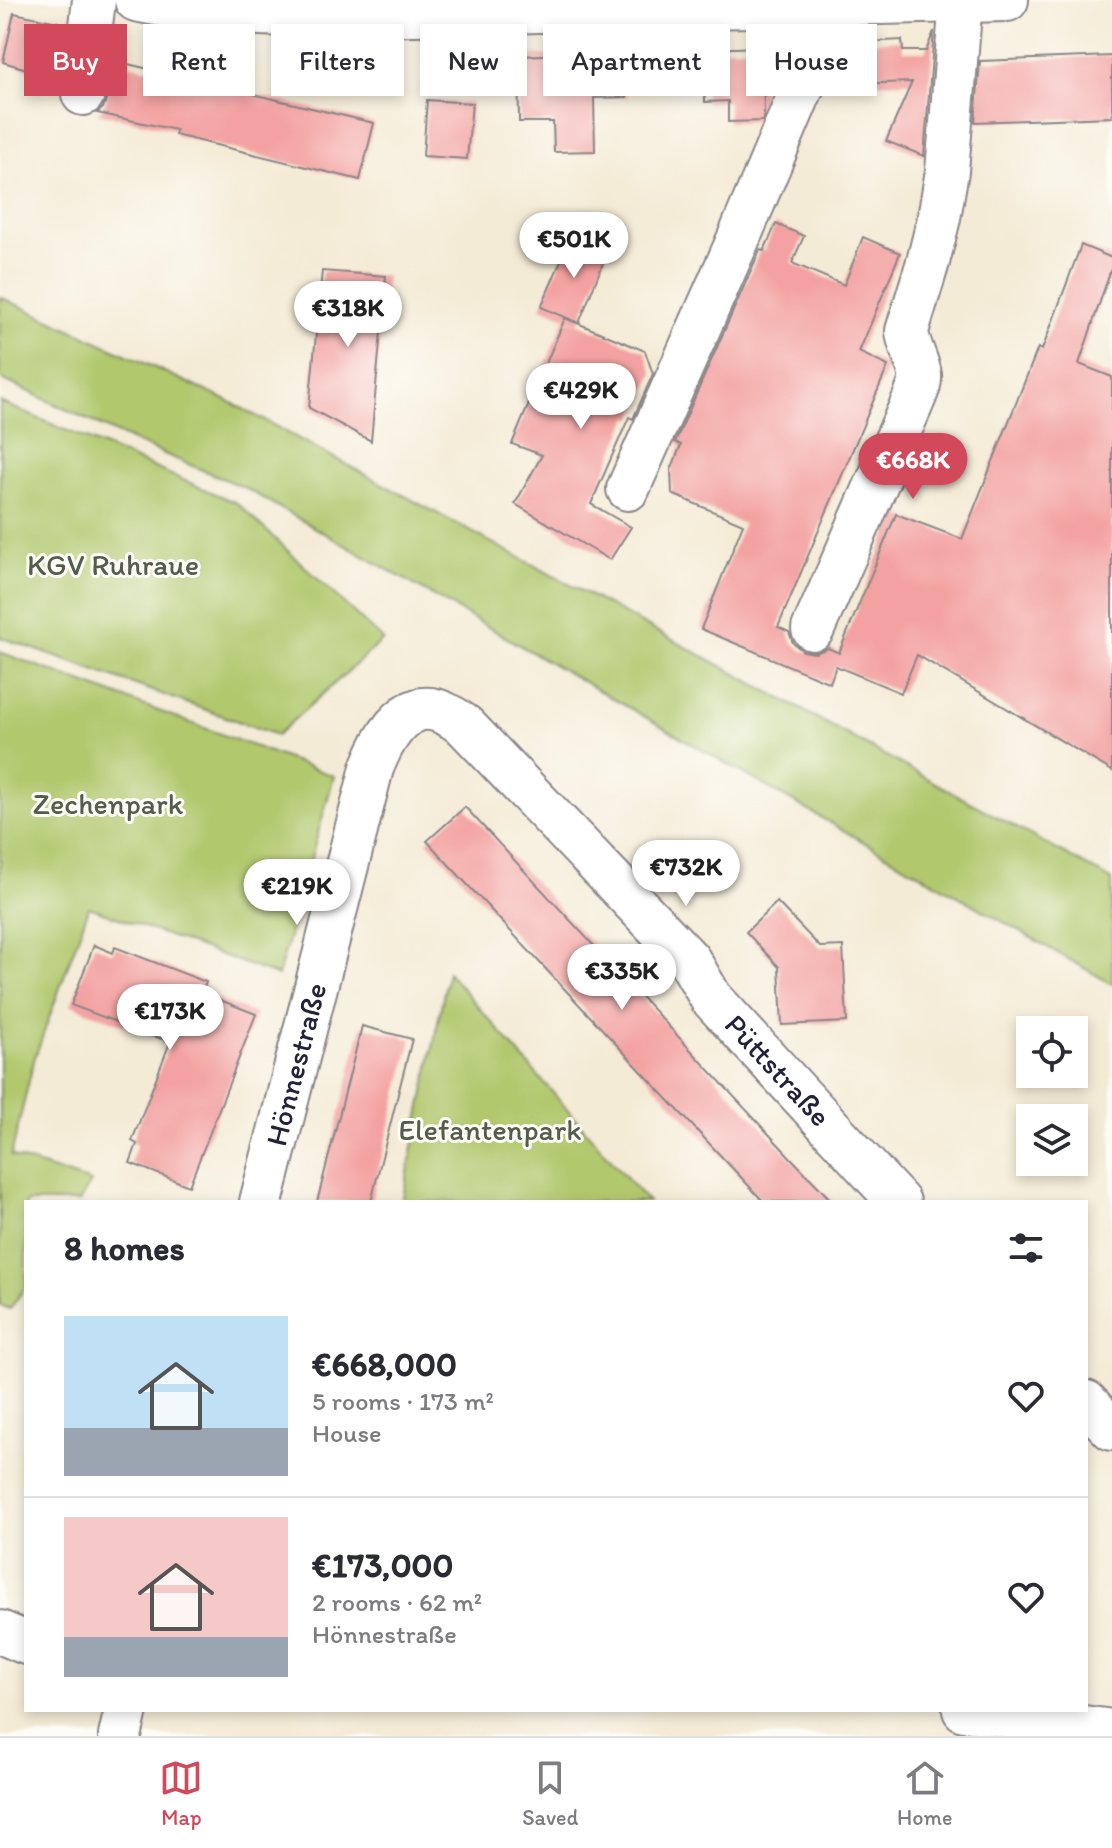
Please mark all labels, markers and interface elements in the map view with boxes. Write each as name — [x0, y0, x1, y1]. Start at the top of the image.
chip: Buy — [24, 24, 127, 96]
chip: Rent — [143, 24, 255, 96]
chip: Filters — [271, 24, 404, 96]
chip: New — [420, 24, 527, 96]
chip: Apartment — [543, 24, 730, 96]
chip: House — [746, 24, 877, 96]
pin: €501K — [518, 212, 630, 280]
text: €501K — [537, 222, 611, 254]
pin: €318K — [292, 281, 404, 349]
text: €318K — [312, 291, 384, 323]
pin: €429K — [525, 363, 637, 431]
text: €429K — [544, 373, 618, 405]
pin: €668K — [857, 433, 969, 501]
text: €668K — [876, 443, 950, 475]
park label: KGV Ruhraue — [27, 546, 199, 583]
park label: Zechenpark — [33, 785, 184, 822]
pin: €732K — [630, 840, 742, 908]
text: €732K — [650, 850, 722, 882]
pin: €219K — [241, 859, 353, 927]
text: €219K — [262, 869, 332, 901]
pin: €335K — [566, 944, 678, 1012]
text: €335K — [585, 954, 659, 986]
street label: Hönnestraße — [257, 979, 334, 1150]
pin: €173K — [114, 984, 226, 1052]
text: €173K — [135, 994, 205, 1026]
street label: Püttstraße — [717, 1006, 839, 1134]
map controls — [1016, 1016, 1088, 1176]
button: locate — [1016, 1016, 1088, 1088]
button: layers — [1016, 1104, 1088, 1176]
park label: Elefantenpark — [399, 1111, 581, 1148]
icon: filters — [1004, 1226, 1048, 1270]
text: 8 homes — [64, 1228, 185, 1269]
text: €668,000 — [312, 1344, 457, 1385]
icon: home — [128, 1348, 224, 1444]
icon: heart — [1004, 1374, 1048, 1418]
text: 5 rooms · 173 m² — [312, 1385, 494, 1417]
text: House — [312, 1417, 382, 1449]
text: €173,000 — [312, 1545, 453, 1586]
icon: home — [128, 1549, 224, 1645]
icon: heart — [1004, 1575, 1048, 1619]
text: 2 rooms · 62 m² — [312, 1586, 482, 1618]
text: Hönnestraße — [312, 1618, 457, 1650]
tab: Map — [159, 1756, 203, 1831]
tab: Saved — [522, 1756, 578, 1831]
tab: Home — [897, 1756, 953, 1831]

